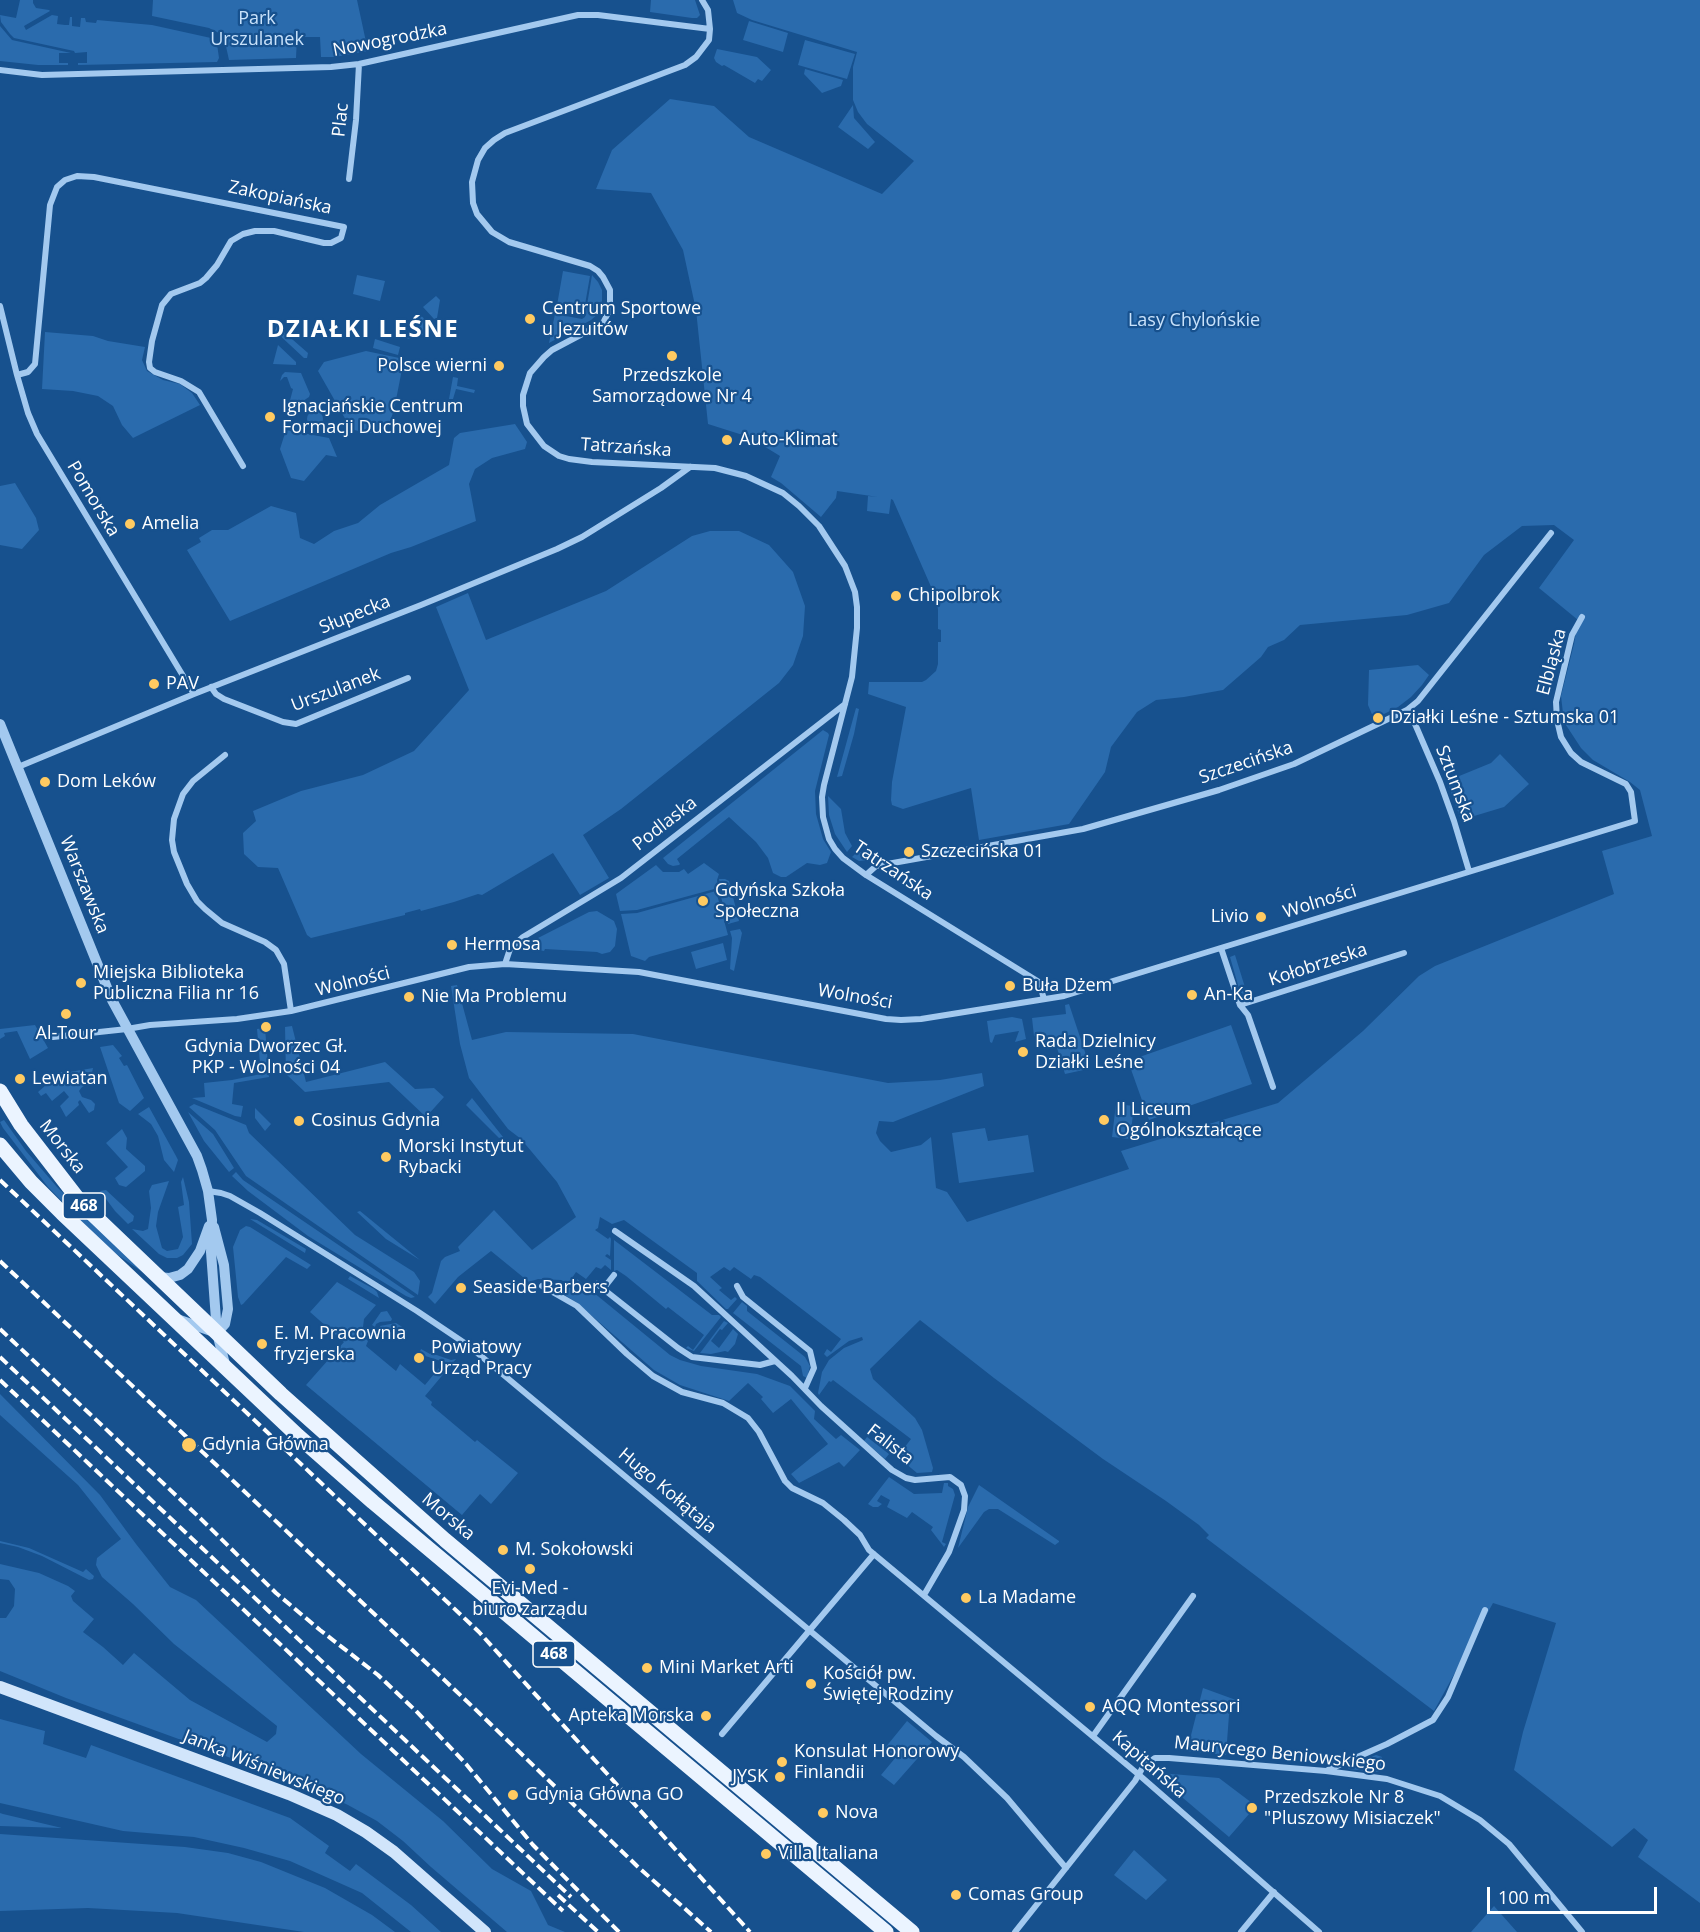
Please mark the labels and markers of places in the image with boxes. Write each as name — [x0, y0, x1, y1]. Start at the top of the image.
place label: Centrum Sportowe u Jezuitów — [542, 298, 701, 340]
marker: Centrum Sportowe u Jezuitów — [523, 312, 537, 326]
marker: Przedszkole Samorządowe Nr 4 — [665, 349, 679, 363]
place label: Polsce wierni — [377, 355, 487, 377]
marker: Polsce wierni — [492, 359, 506, 373]
place label: Przedszkole Samorządowe Nr 4 — [592, 365, 752, 407]
place label: Ignacjańskie Centrum Formacji Duchowej — [282, 396, 463, 438]
marker: Ignacjańskie Centrum Formacji Duchowej — [263, 410, 277, 424]
place label: Auto-Klimat — [739, 429, 838, 451]
marker: Auto-Klimat — [720, 433, 734, 447]
place label: Amelia — [142, 513, 199, 535]
marker: Amelia — [123, 517, 137, 531]
place label: Chipolbrok — [908, 585, 1000, 607]
marker: Chipolbrok — [889, 589, 903, 603]
place label: PAV — [166, 673, 199, 695]
marker: PAV — [147, 677, 161, 691]
place label: Działki Leśne - Sztumska 01 — [1390, 707, 1619, 729]
marker: Działki Leśne - Sztumska 01 — [1371, 711, 1385, 725]
place label: Dom Leków — [57, 771, 156, 793]
marker: Dom Leków — [38, 775, 52, 789]
place label: Szczecińska 01 — [921, 841, 1044, 863]
marker: Szczecińska 01 — [902, 845, 916, 859]
place label: Gdyńska Szkoła Społeczna — [715, 880, 845, 922]
marker: Gdyńska Szkoła Społeczna — [696, 894, 710, 908]
place label: Livio — [1211, 906, 1249, 928]
marker: Livio — [1254, 910, 1268, 924]
place label: Hermosa — [464, 934, 541, 956]
marker: Hermosa — [445, 938, 459, 952]
place label: Miejska Biblioteka Publiczna Filia nr 16 — [93, 962, 259, 1004]
place label: Buła Dżem — [1022, 975, 1112, 997]
marker: Miejska Biblioteka Publiczna Filia nr 16 — [74, 976, 88, 990]
marker: Buła Dżem — [1003, 979, 1017, 993]
place label: An-Ka — [1204, 984, 1253, 1006]
place label: Nie Ma Problemu — [421, 986, 567, 1008]
marker: An-Ka — [1185, 988, 1199, 1002]
marker: Nie Ma Problemu — [402, 990, 416, 1004]
marker: Al-Tour — [59, 1007, 73, 1021]
marker: Gdynia Dworzec Gł. PKP - Wolności 04 — [259, 1020, 273, 1034]
place label: Al-Tour — [36, 1023, 96, 1045]
place label: Rada Dzielnicy Działki Leśne — [1035, 1031, 1156, 1074]
place label: Gdynia Dworzec Gł. PKP - Wolności 04 — [185, 1036, 347, 1078]
marker: Rada Dzielnicy Działki Leśne — [1016, 1045, 1030, 1059]
place label: Lewiatan — [32, 1068, 107, 1090]
marker: Lewiatan — [13, 1072, 27, 1086]
place label: II Liceum Ogólnokształcące — [1116, 1099, 1262, 1142]
place label: Cosinus Gdynia — [311, 1110, 440, 1132]
marker: II Liceum Ogólnokształcące — [1097, 1113, 1111, 1127]
marker: Cosinus Gdynia — [292, 1114, 306, 1128]
place label: Morski Instytut Rybacki — [398, 1136, 524, 1178]
marker: Morski Instytut Rybacki — [379, 1150, 393, 1164]
place label: Seaside Barbers — [473, 1277, 608, 1299]
marker: Seaside Barbers — [454, 1281, 468, 1295]
place label: E. M. Pracownia fryzjerska — [274, 1323, 406, 1366]
marker: E. M. Pracownia fryzjerska — [255, 1337, 269, 1351]
place label: Powiatowy Urząd Pracy — [431, 1337, 531, 1380]
marker: Powiatowy Urząd Pracy — [412, 1351, 426, 1365]
place label: Gdynia Główna — [202, 1434, 329, 1456]
marker: Gdynia Główna — [180, 1436, 198, 1454]
place label: M. Sokołowski — [515, 1539, 633, 1561]
marker: M. Sokołowski — [496, 1543, 510, 1557]
marker: Evi-Med - biuro zarządu — [523, 1562, 537, 1576]
place label: Evi-Med - biuro zarządu — [472, 1578, 588, 1620]
place label: La Madame — [978, 1587, 1076, 1609]
marker: La Madame — [959, 1591, 973, 1605]
place label: Mini Market Arti — [659, 1657, 794, 1679]
marker: Mini Market Arti — [640, 1661, 654, 1675]
place label: Kościół pw. Świętej Rodziny — [823, 1663, 953, 1706]
marker: Kościół pw. Świętej Rodziny — [804, 1677, 818, 1691]
place label: AQQ Montessori — [1102, 1696, 1241, 1718]
marker: AQQ Montessori — [1083, 1700, 1097, 1714]
place label: Apteka Morska — [569, 1705, 694, 1727]
marker: Apteka Morska — [699, 1709, 713, 1723]
place label: Konsulat Honorowy Finlandii — [794, 1741, 959, 1784]
marker: Konsulat Honorowy Finlandii — [775, 1755, 789, 1769]
place label: JYSK — [732, 1766, 768, 1788]
marker: JYSK — [773, 1770, 787, 1784]
place label: Gdynia Główna GO — [525, 1784, 684, 1806]
place label: Przedszkole Nr 8 "Pluszowy Misiaczek" — [1264, 1787, 1441, 1830]
marker: Gdynia Główna GO — [506, 1788, 520, 1802]
marker: Przedszkole Nr 8 "Pluszowy Misiaczek" — [1245, 1801, 1259, 1815]
place label: Nova — [835, 1802, 878, 1824]
marker: Nova — [816, 1806, 830, 1820]
place label: Villa Italiana — [778, 1843, 879, 1865]
marker: Villa Italiana — [759, 1847, 773, 1861]
place label: Comas Group — [968, 1884, 1083, 1906]
marker: Comas Group — [949, 1888, 963, 1902]

